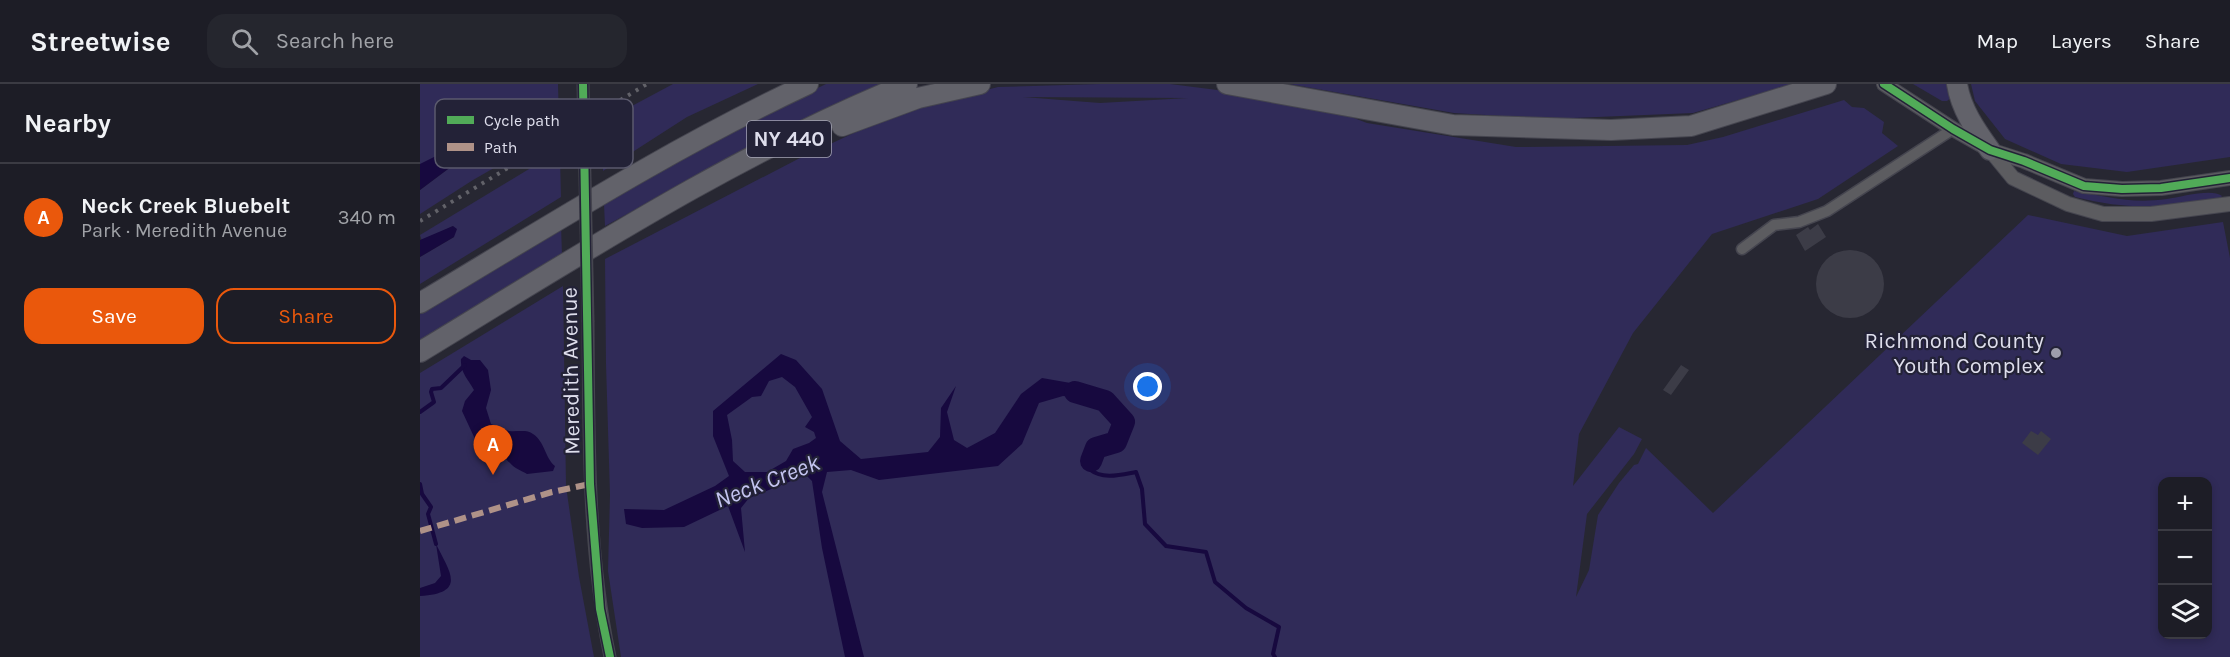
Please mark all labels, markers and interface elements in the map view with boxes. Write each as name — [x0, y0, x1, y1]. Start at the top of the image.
search box — [207, 14, 627, 68]
text: Streetwise — [30, 25, 171, 58]
icon: search — [228, 25, 261, 58]
text: Search here — [276, 28, 394, 54]
text: Map — [1976, 29, 2018, 53]
text: Layers — [2051, 29, 2112, 53]
text: Share — [2145, 29, 2200, 53]
legend — [435, 99, 633, 168]
text: Nearby — [24, 108, 111, 139]
text: Cycle path — [484, 111, 560, 130]
road number: NY 440 — [747, 121, 831, 157]
text: Path — [484, 138, 517, 157]
text: Neck Creek Bluebelt — [81, 193, 290, 219]
text: A — [37, 206, 50, 229]
text: 340 m — [338, 206, 396, 229]
text: Park · Meredith Avenue — [81, 219, 287, 242]
street label: Meredith Avenue — [557, 287, 585, 455]
button: Save — [24, 288, 204, 344]
button: Share — [216, 288, 396, 344]
place label: Richmond County Youth Complex — [1865, 328, 2044, 379]
marker: Richmond County Youth Complex — [2049, 346, 2063, 360]
your location — [1133, 372, 1162, 401]
pin: A — [474, 426, 512, 475]
water label: Neck Creek — [711, 448, 824, 514]
map controls — [2158, 477, 2212, 639]
button: + — [2158, 477, 2212, 531]
button: − — [2158, 531, 2212, 585]
button: layers — [2158, 585, 2212, 639]

